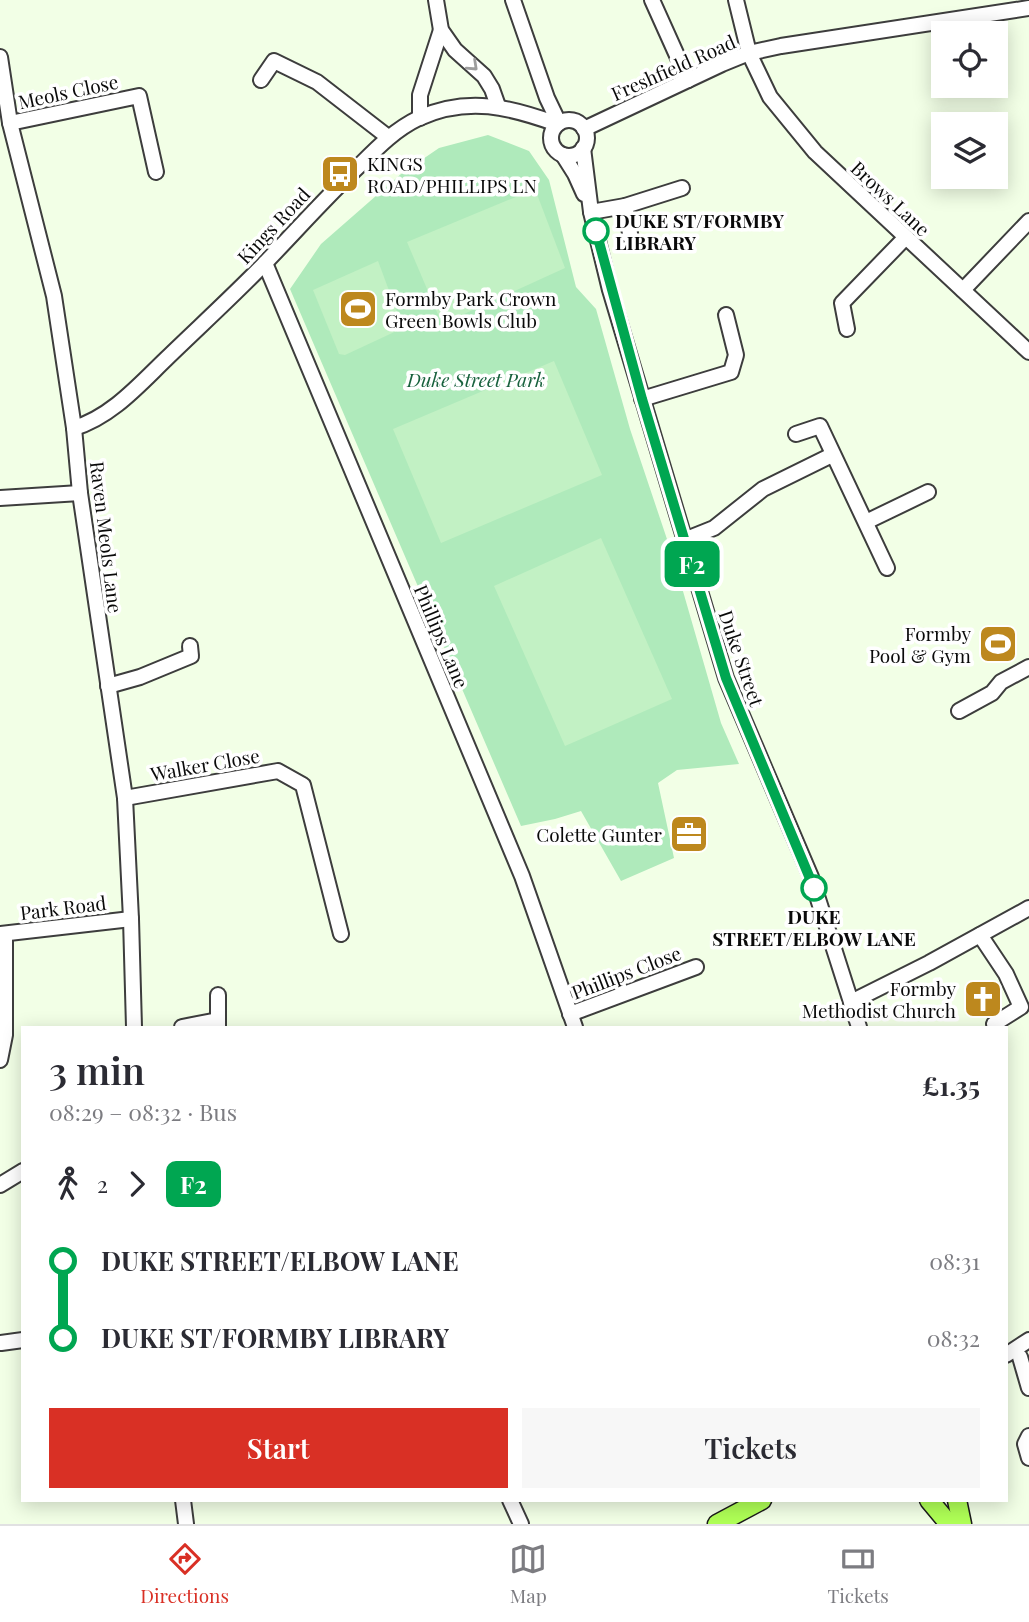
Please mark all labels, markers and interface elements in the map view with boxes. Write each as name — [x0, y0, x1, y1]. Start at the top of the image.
map controls — [931, 21, 1008, 189]
button: locate — [931, 21, 1008, 98]
street label: Freshfield Road — [607, 28, 739, 106]
one-way arrow — [465, 57, 478, 70]
street label: Meols Close — [16, 68, 120, 114]
button: layers — [931, 112, 1008, 189]
place label: KINGS ROAD/PHILLIPS LN — [367, 150, 537, 198]
bus stop icon: KINGS ROAD/PHILLIPS LN — [319, 153, 361, 195]
street label: Brows Lane — [846, 155, 936, 241]
street label: Kings Road — [231, 181, 315, 269]
place label: DUKE ST/FORMBY LIBRARY — [615, 207, 784, 255]
marker: DUKE ST/FORMBY LIBRARY — [583, 218, 609, 244]
place label: Formby Park Crown Green Bowls Club — [385, 285, 557, 333]
sports icon: Formby Park Crown Green Bowls Club — [337, 288, 379, 330]
park label: Duke Street Park — [406, 366, 545, 392]
street label: Raven Meols Lane — [85, 460, 129, 614]
line badge: F2 — [660, 541, 724, 587]
text: F2 — [679, 548, 705, 580]
street label: Phillips Lane — [409, 580, 475, 692]
street label: Duke Street — [713, 606, 771, 710]
place label: Formby Pool & Gym — [869, 620, 971, 668]
sports icon: Formby Pool & Gym — [977, 623, 1019, 665]
street label: Walker Close — [147, 742, 262, 787]
office icon: Colette Gunter — [668, 813, 710, 855]
place label: Colette Gunter — [536, 821, 663, 847]
marker: DUKE STREET/ELBOW LANE — [801, 875, 827, 901]
street label: Park Road — [18, 889, 108, 925]
place label: DUKE STREET/ELBOW LANE — [712, 903, 916, 951]
street label: Phillips Close — [568, 939, 684, 1005]
place label: Formby Methodist Church — [802, 975, 956, 1023]
church icon: Formby Methodist Church — [962, 978, 1004, 1020]
text: 3 min — [49, 1044, 145, 1095]
text: £1.35 — [922, 1068, 980, 1103]
text: 08:29 – 08:32 · Bus — [49, 1096, 237, 1127]
icon: walk — [49, 1165, 87, 1203]
icon: forward — [118, 1165, 156, 1203]
text: 2 — [97, 1168, 108, 1199]
text: F2 — [180, 1168, 207, 1200]
text: DUKE STREET/ELBOW LANE — [101, 1243, 459, 1278]
text: 08:31 — [929, 1245, 980, 1276]
text: DUKE ST/FORMBY LIBRARY — [101, 1320, 449, 1355]
text: 08:32 — [927, 1322, 980, 1353]
button: Start — [49, 1408, 508, 1488]
button: Tickets — [522, 1408, 980, 1488]
tab: Directions — [140, 1540, 229, 1608]
tab: Map — [509, 1540, 547, 1608]
tab: Tickets — [827, 1540, 889, 1608]

